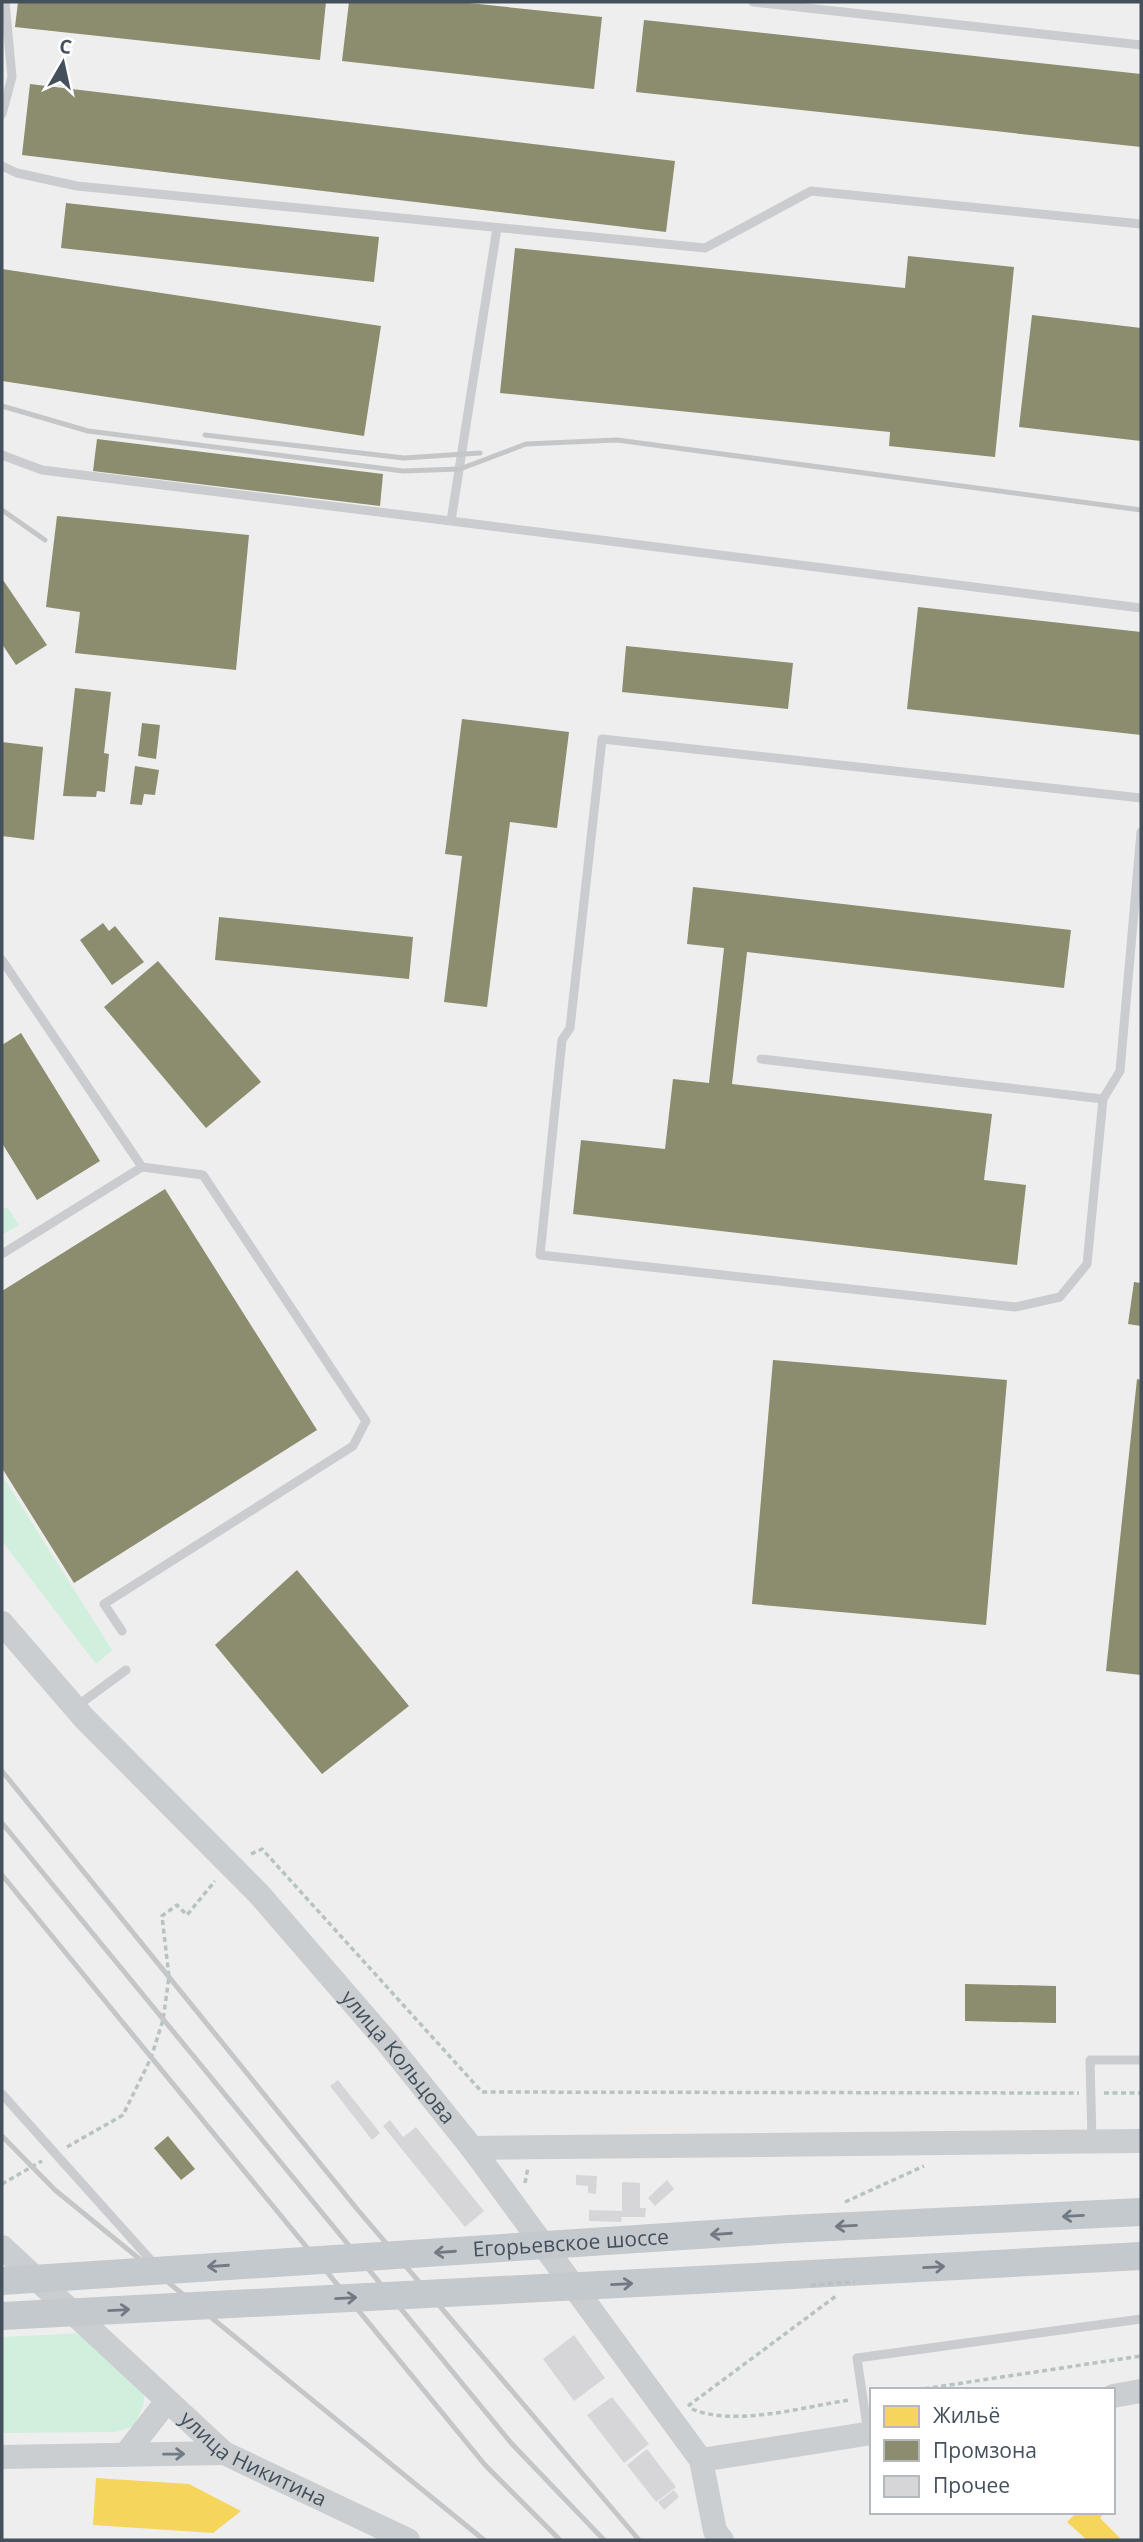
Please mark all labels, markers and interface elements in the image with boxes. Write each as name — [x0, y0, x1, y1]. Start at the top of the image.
north arrow — [28, 28, 98, 98]
text: С — [58, 32, 74, 60]
street label: улица Кольцова — [335, 1984, 462, 2129]
one-way arrow — [1062, 2209, 1085, 2222]
one-way arrow — [835, 2220, 858, 2233]
street label: Егорьевское шоссе — [472, 2222, 670, 2263]
one-way arrow — [710, 2227, 733, 2240]
one-way arrow — [434, 2245, 457, 2258]
one-way arrow — [207, 2260, 230, 2273]
one-way arrow — [922, 2261, 945, 2274]
one-way arrow — [610, 2277, 633, 2290]
one-way arrow — [334, 2292, 357, 2305]
one-way arrow — [107, 2303, 130, 2316]
legend — [870, 2388, 1115, 2514]
text: Жильё — [933, 2401, 1000, 2429]
street label: улица Никитина — [174, 2404, 332, 2513]
text: Промзона — [933, 2436, 1037, 2464]
one-way arrow — [163, 2447, 186, 2460]
text: Прочее — [933, 2471, 1010, 2499]

